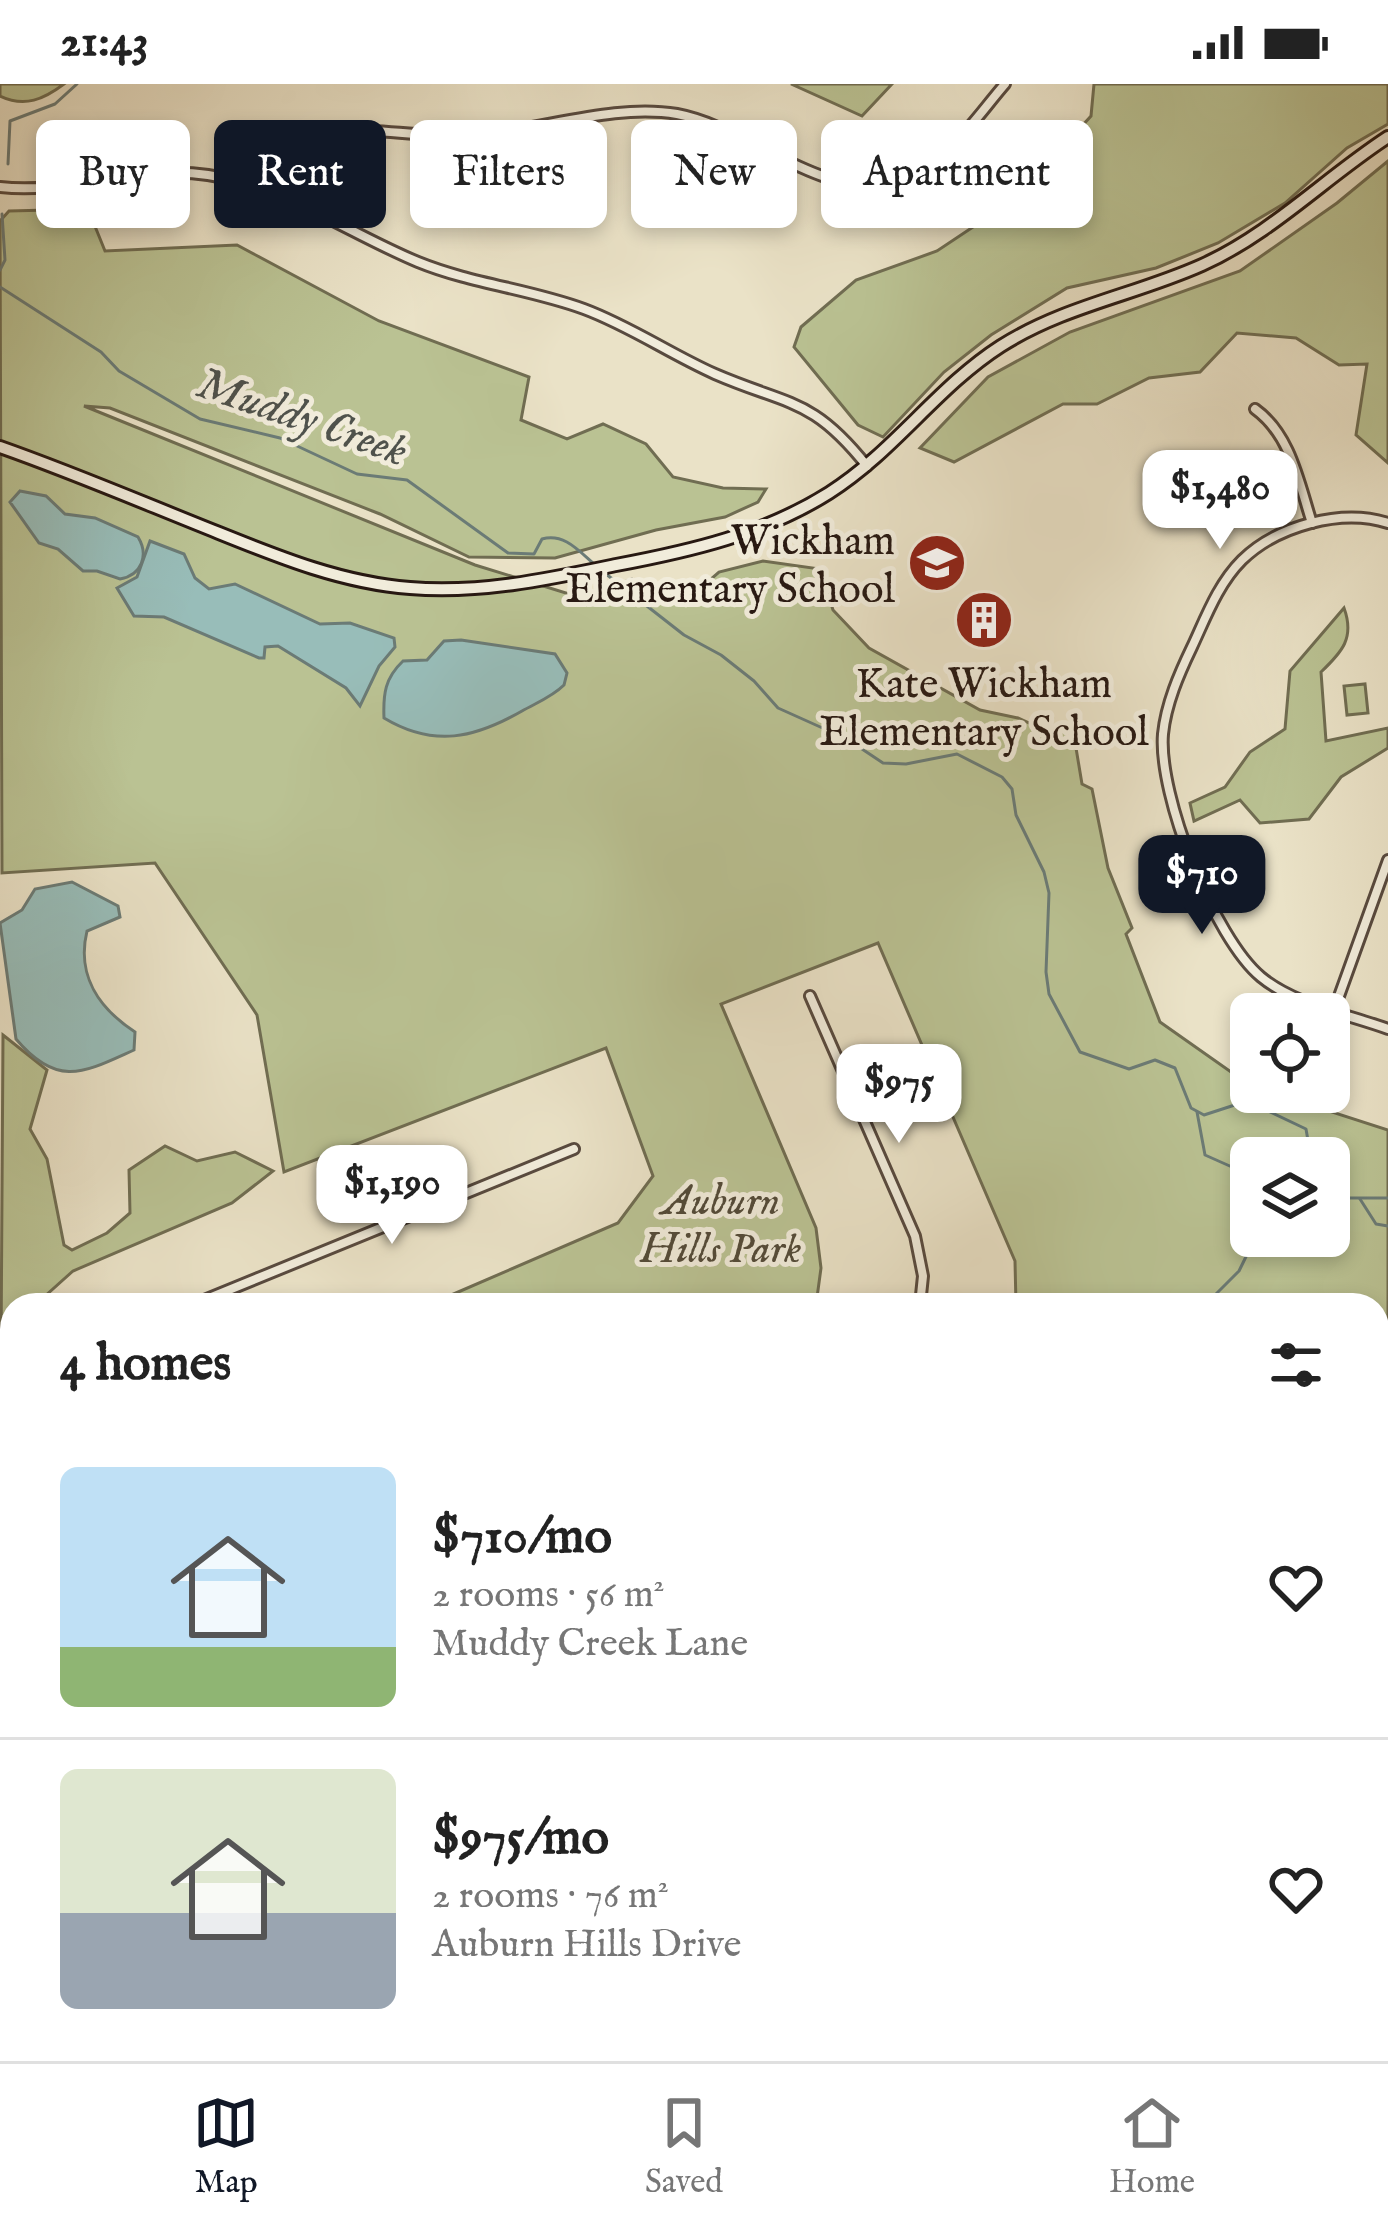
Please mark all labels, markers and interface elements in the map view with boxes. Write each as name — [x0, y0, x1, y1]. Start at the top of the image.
text: 21:43 — [60, 14, 149, 71]
chip: Buy — [36, 120, 190, 228]
chip: Rent — [214, 120, 386, 228]
chip: Filters — [410, 120, 607, 228]
chip: New — [631, 120, 797, 228]
chip: Apartment — [821, 120, 1093, 228]
water label: Muddy Creek — [189, 356, 414, 481]
pin: $1,480 — [1122, 450, 1318, 552]
text: $1,480 — [1169, 464, 1271, 513]
place label: Wickham Elementary School — [565, 516, 895, 617]
school or university icon: Wickham Elementary School — [906, 532, 968, 594]
building icon: Kate Wickham Elementary School — [953, 589, 1015, 651]
place label: Kate Wickham Elementary School — [819, 659, 1149, 760]
pin: $710 — [1131, 835, 1273, 937]
text: $710 — [1165, 849, 1239, 898]
map controls — [1230, 993, 1350, 1257]
button: locate — [1230, 993, 1350, 1113]
pin: $975 — [828, 1044, 970, 1146]
text: $975 — [864, 1058, 935, 1107]
button: layers — [1230, 1137, 1350, 1257]
pin: $1,190 — [294, 1145, 490, 1247]
text: $1,190 — [343, 1159, 441, 1208]
park label: Auburn Hills Park — [639, 1176, 802, 1277]
icon: filters — [1263, 1332, 1329, 1398]
text: 4 homes — [60, 1333, 231, 1398]
text: $710/mo — [432, 1506, 612, 1571]
icon: home — [156, 1515, 300, 1659]
icon: heart — [1263, 1554, 1329, 1620]
text: 2 rooms · 56 m² — [432, 1571, 665, 1620]
text: Muddy Creek Lane — [432, 1620, 748, 1669]
text: $975/mo — [432, 1807, 609, 1872]
icon: home — [156, 1817, 300, 1961]
icon: heart — [1263, 1856, 1329, 1922]
text: 2 rooms · 76 m² — [432, 1872, 669, 1921]
text: Auburn Hills Drive — [432, 1921, 741, 1970]
tab: Map — [193, 2090, 259, 2204]
tab: Saved — [645, 2090, 723, 2204]
tab: Home — [1109, 2090, 1195, 2204]

